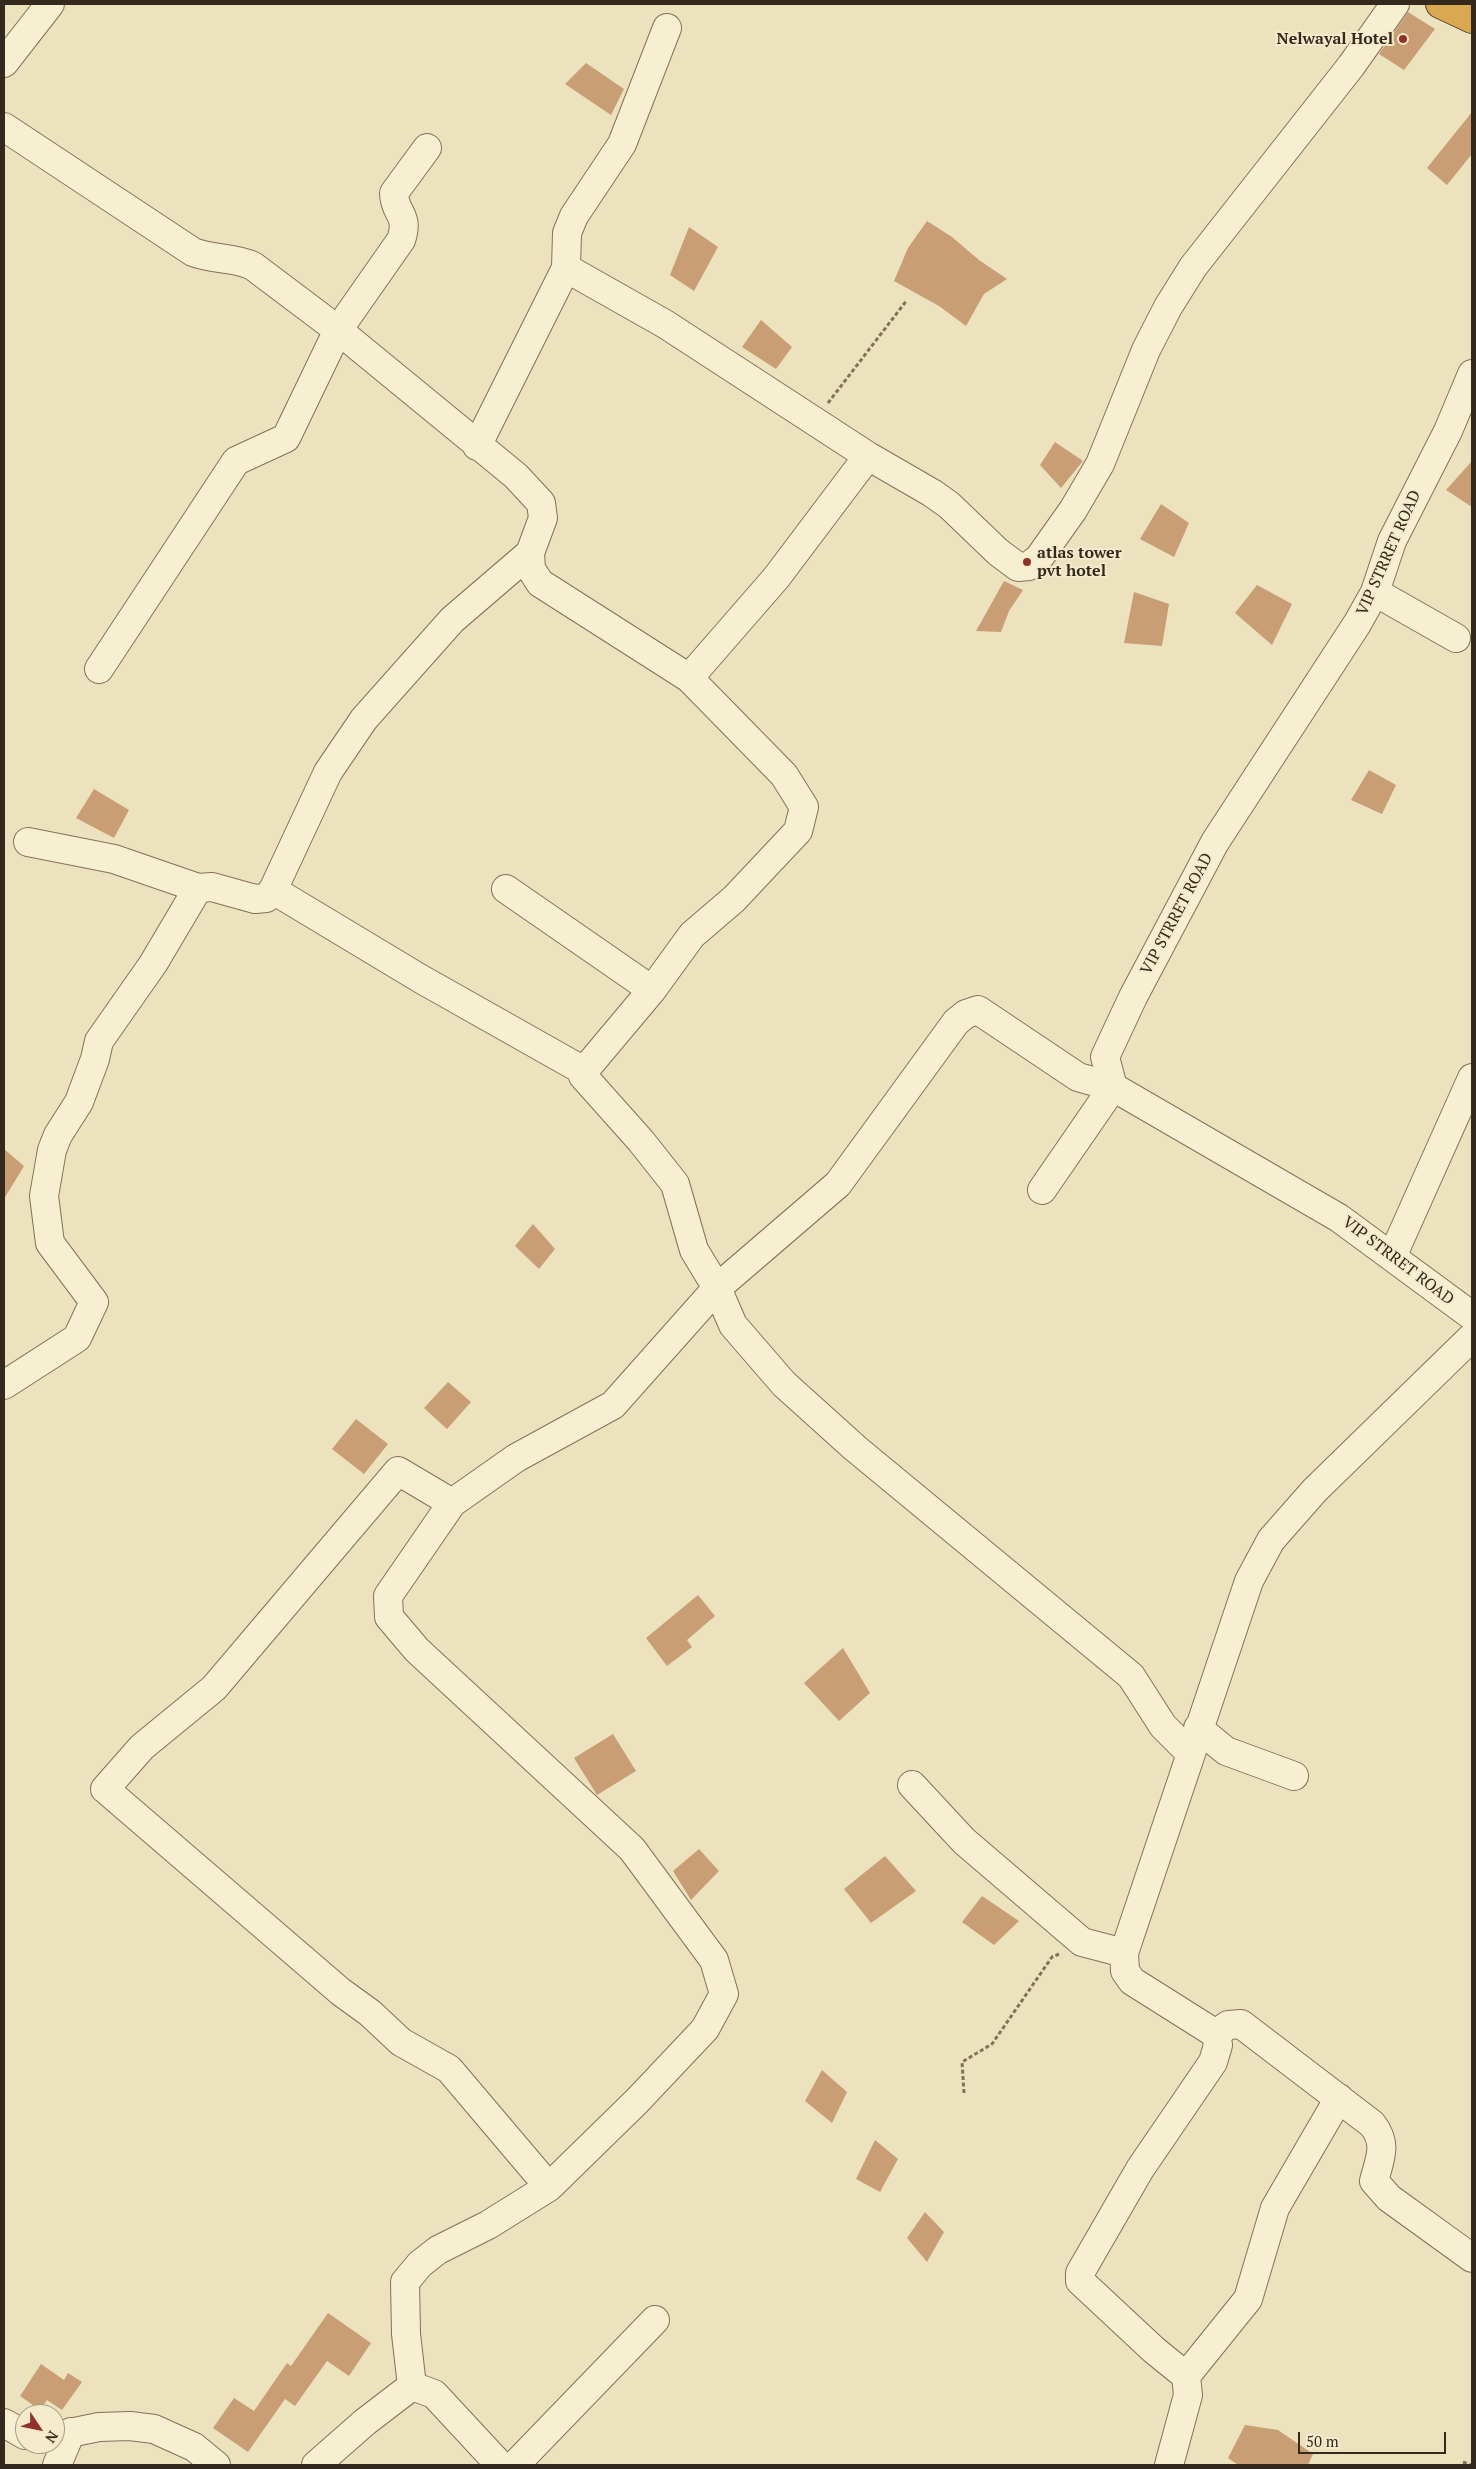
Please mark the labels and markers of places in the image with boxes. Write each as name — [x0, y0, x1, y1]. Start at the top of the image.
place label: Nelwayal Hotel — [1277, 29, 1393, 49]
marker: Nelwayal Hotel — [1397, 33, 1409, 45]
place label: atlas tower pvt hotel — [1037, 543, 1122, 581]
marker: atlas tower pvt hotel — [1021, 556, 1033, 568]

